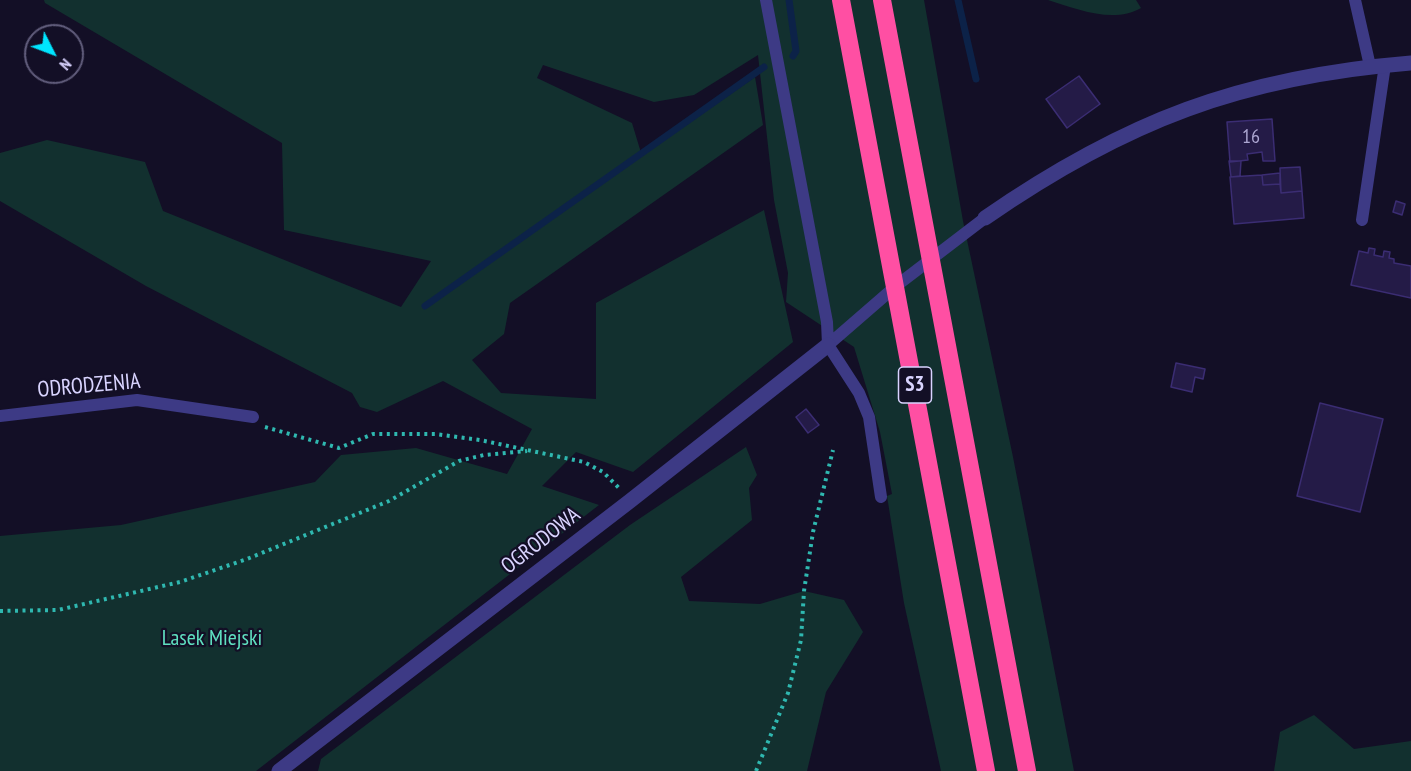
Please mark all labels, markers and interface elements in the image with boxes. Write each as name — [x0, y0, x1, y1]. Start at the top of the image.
north arrow — [24, 24, 84, 84]
text: N — [56, 55, 76, 75]
house number: 16 — [1242, 125, 1260, 149]
road number: S3 — [898, 367, 932, 403]
street label: ODRODZENIA — [36, 368, 142, 404]
street label: OGRODOWA — [496, 502, 586, 580]
park label: Lasek Miejski — [162, 626, 262, 652]

